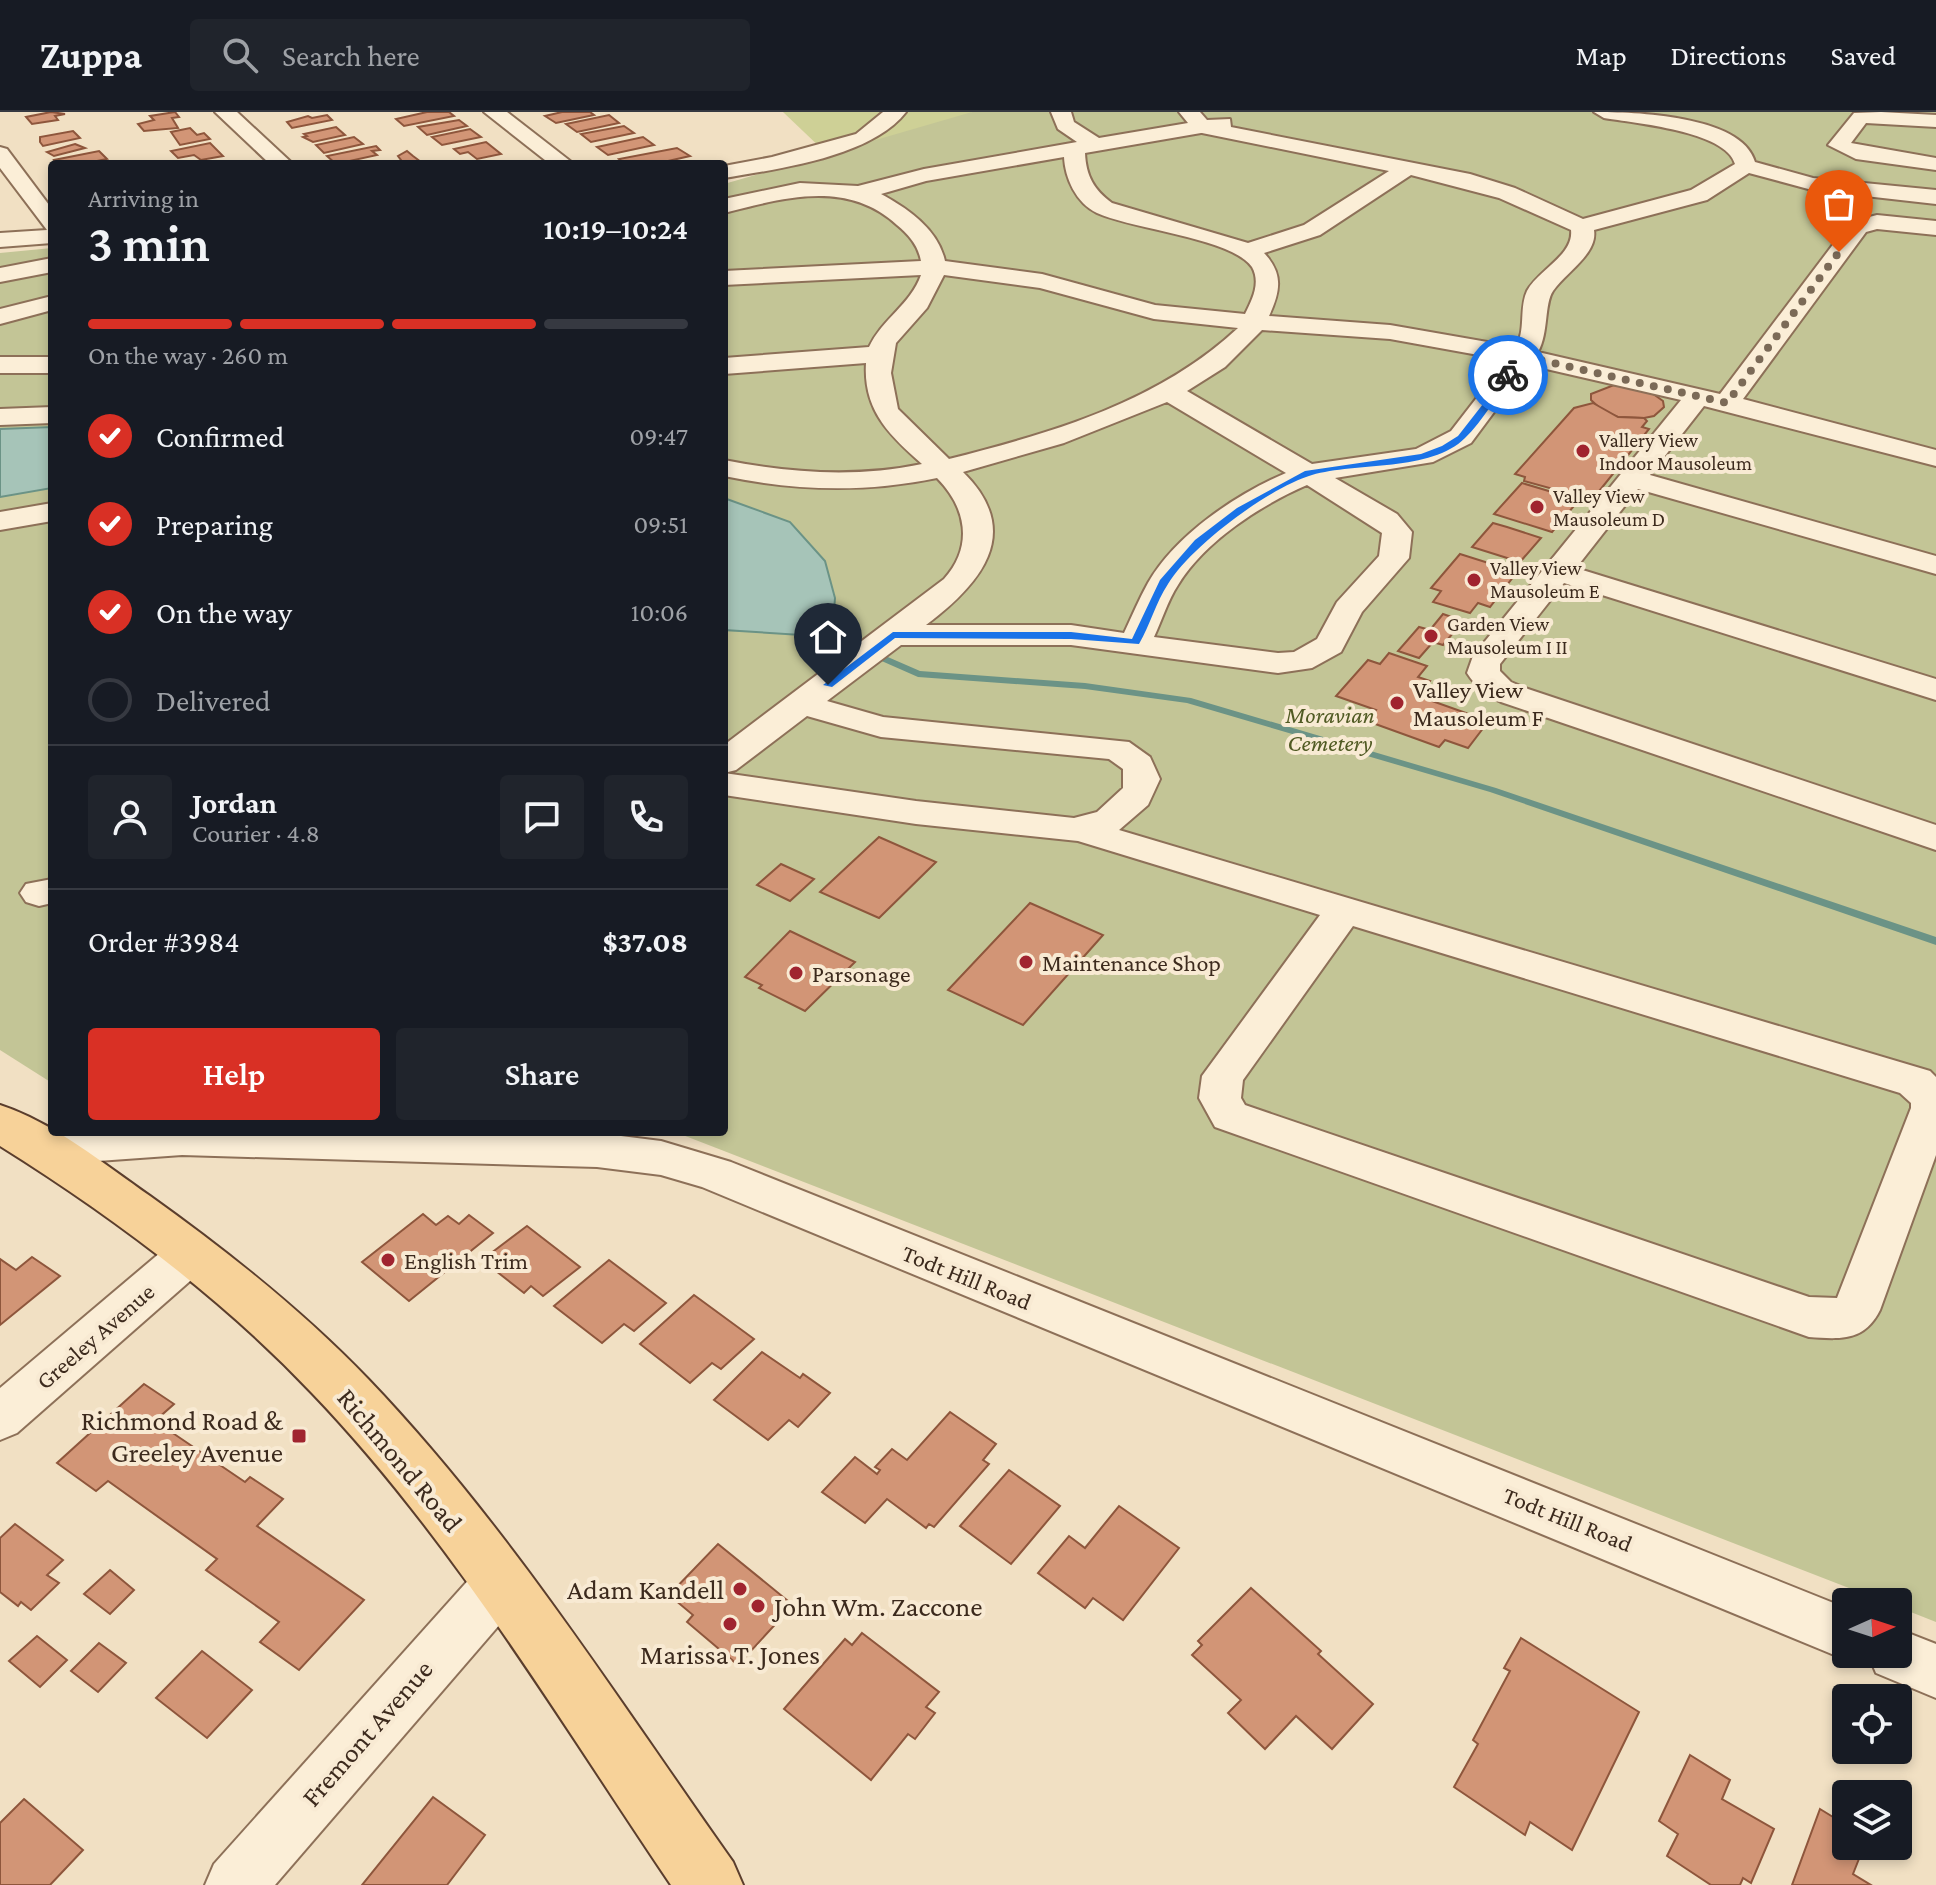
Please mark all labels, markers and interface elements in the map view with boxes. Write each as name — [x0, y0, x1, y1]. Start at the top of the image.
search box — [190, 19, 750, 91]
icon: search — [218, 33, 262, 77]
text: Zuppa — [40, 34, 142, 76]
text: Search here — [282, 39, 420, 72]
text: Map — [1576, 40, 1627, 71]
text: Directions — [1671, 40, 1786, 71]
text: Saved — [1830, 40, 1896, 71]
pin — [1805, 170, 1873, 252]
icon: bag — [1817, 182, 1861, 226]
text: Arriving in — [88, 184, 199, 213]
text: 10:19–10:24 — [543, 212, 688, 245]
text: 3 min — [88, 214, 210, 272]
courier — [1468, 335, 1548, 415]
text: On the way · 260 m — [88, 341, 288, 370]
icon: bike — [1486, 353, 1530, 397]
icon: check — [88, 414, 132, 458]
text: Confirmed — [156, 420, 284, 453]
text: 09:47 — [630, 422, 688, 451]
place label: Vallery View Indoor Mausoleum — [1599, 429, 1752, 474]
marker: Vallery View Indoor Mausoleum — [1574, 442, 1592, 460]
place label: Valley View Mausoleum D — [1553, 485, 1665, 530]
marker: Valley View Mausoleum D — [1528, 498, 1546, 516]
icon: check — [88, 502, 132, 546]
text: Preparing — [156, 508, 273, 541]
text: 09:51 — [633, 510, 688, 539]
place label: Valley View Mausoleum E — [1490, 557, 1600, 602]
marker: Valley View Mausoleum E — [1465, 571, 1483, 589]
icon: check — [88, 590, 132, 634]
text: On the way — [156, 596, 292, 629]
text: 10:06 — [631, 598, 688, 627]
pin — [794, 603, 862, 685]
place label: Garden View Mausoleum I II — [1447, 613, 1568, 658]
icon: home — [806, 615, 850, 659]
marker: Garden View Mausoleum I II — [1422, 627, 1440, 645]
place label: Valley View Mausoleum F — [1413, 676, 1543, 731]
text: Delivered — [156, 684, 271, 717]
marker: Valley View Mausoleum F — [1388, 694, 1406, 712]
park label: Moravian Cemetery — [1284, 701, 1375, 756]
button: person — [88, 775, 172, 859]
button: chat — [500, 775, 584, 859]
button: phone — [604, 775, 688, 859]
text: Jordan — [192, 786, 277, 819]
text: Courier · 4.8 — [192, 819, 320, 848]
text: Order #3984 — [88, 925, 240, 958]
text: $37.08 — [602, 925, 688, 958]
place label: Maintenance Shop — [1042, 949, 1221, 976]
marker: Maintenance Shop — [1017, 953, 1035, 971]
place label: Parsonage — [812, 960, 911, 987]
marker: Parsonage — [787, 964, 805, 982]
button: Help — [88, 1028, 380, 1120]
button: Share — [396, 1028, 688, 1120]
street label: Todt Hill Road — [898, 1239, 1036, 1315]
place label: English Trim — [404, 1247, 528, 1274]
marker: English Trim — [379, 1251, 397, 1269]
street label: Greeley Avenue — [31, 1277, 159, 1395]
street label: Richmond Road — [331, 1382, 469, 1538]
place label: Richmond Road & Greeley Avenue — [81, 1405, 283, 1468]
marker: Richmond Road & Greeley Avenue — [290, 1427, 308, 1445]
street label: Todt Hill Road — [1499, 1481, 1637, 1557]
place label: Adam Kandell — [567, 1574, 724, 1605]
marker: Adam Kandell — [731, 1580, 749, 1598]
north arrow — [1832, 1588, 1912, 1668]
map controls — [1832, 1588, 1912, 1860]
place label: John Wm. Zaccone — [771, 1591, 983, 1622]
marker: John Wm. Zaccone — [749, 1597, 767, 1615]
marker: Marissa T. Jones — [721, 1615, 739, 1633]
place label: Marissa T. Jones — [640, 1639, 820, 1670]
street label: Fremont Avenue — [295, 1653, 439, 1813]
button: locate — [1832, 1684, 1912, 1764]
button: layers — [1832, 1780, 1912, 1860]

